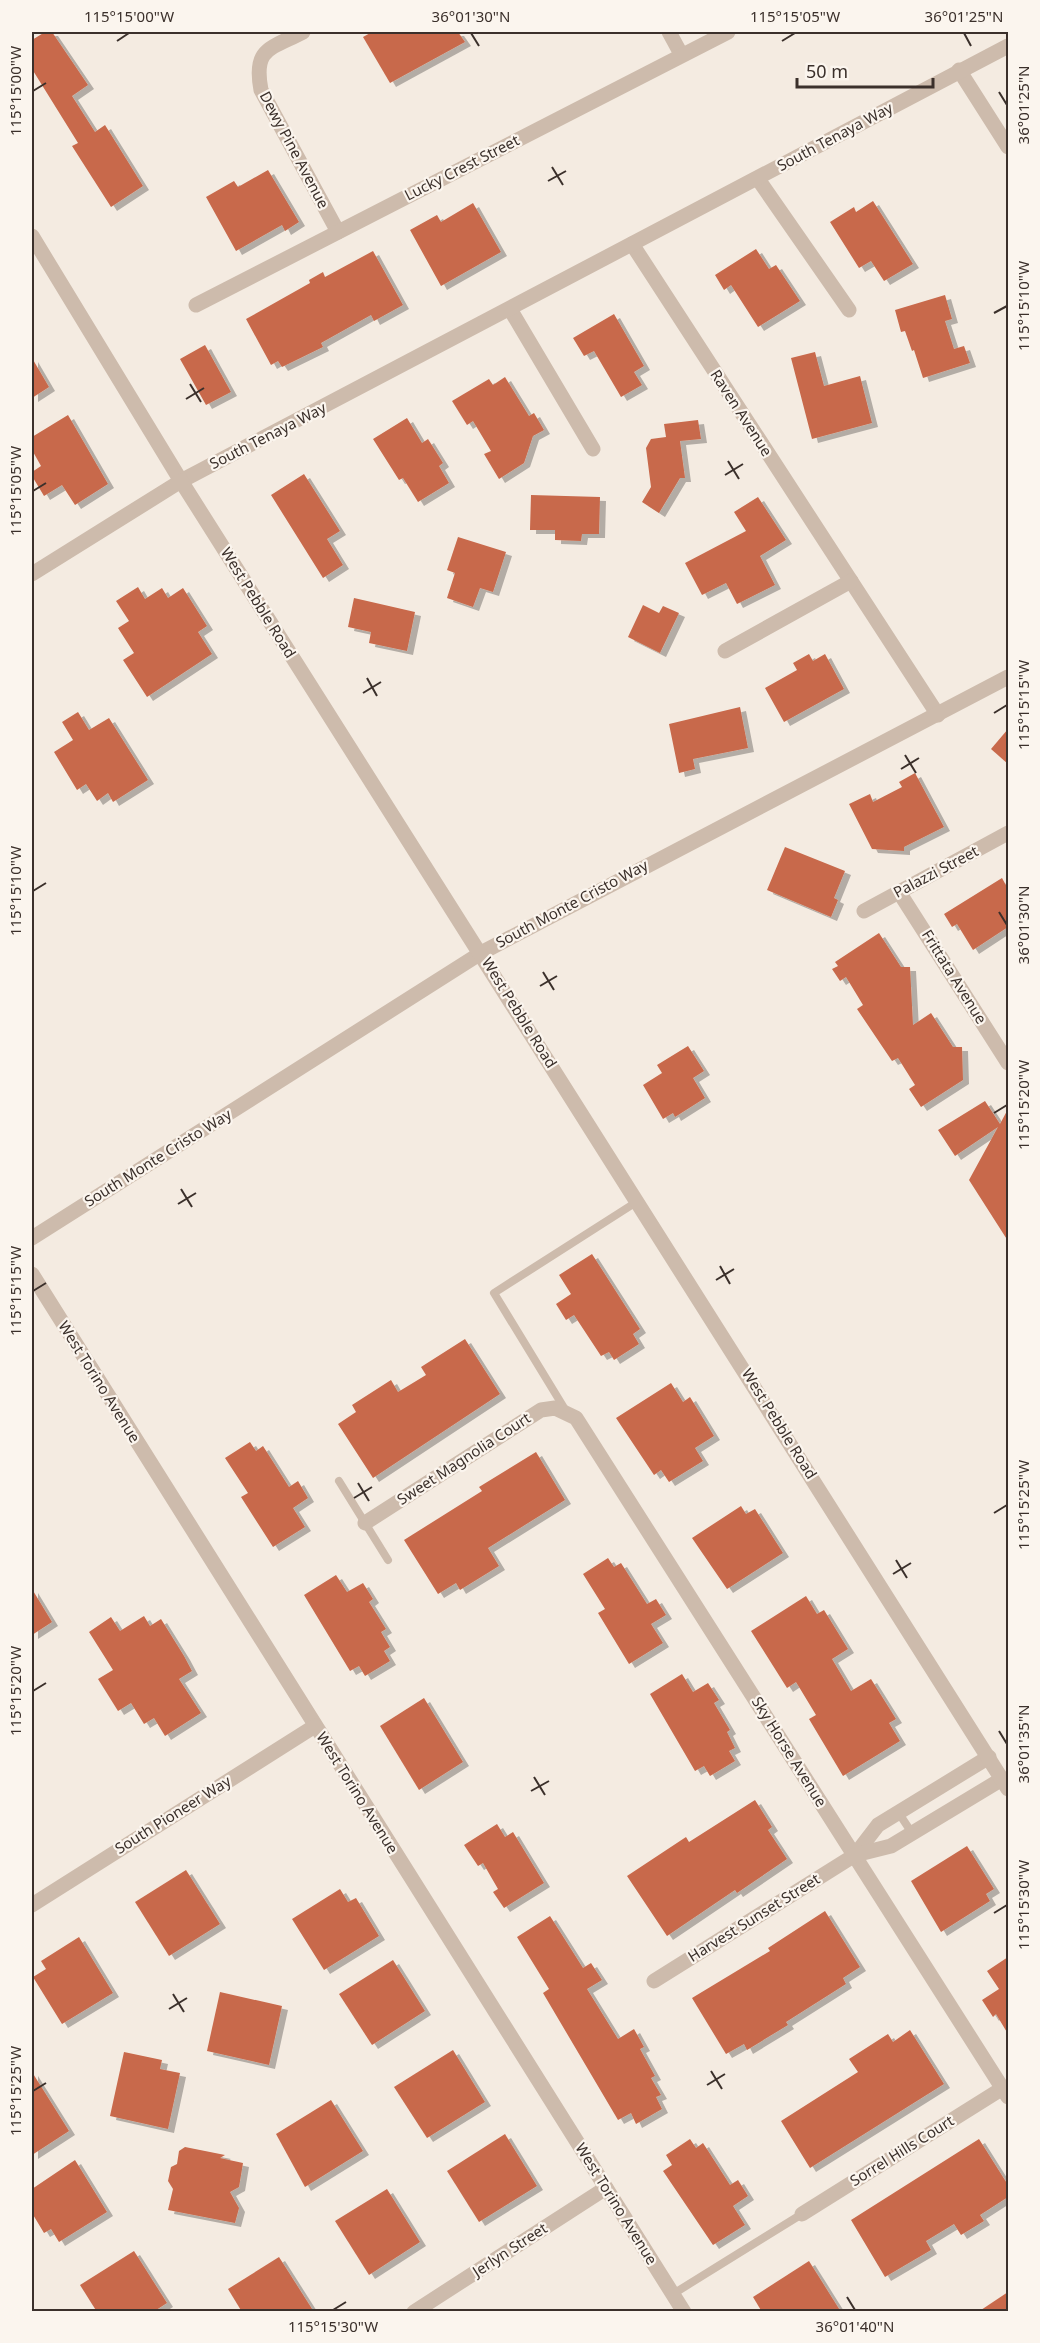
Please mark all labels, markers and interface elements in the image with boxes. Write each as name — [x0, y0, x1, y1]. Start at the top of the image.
text: 115°15'00"W — [84, 6, 174, 26]
text: 36°01'30"N — [432, 6, 510, 26]
text: 115°15'05"W — [750, 6, 840, 26]
text: 36°01'25"N — [925, 6, 1003, 26]
text: 115°15'00"W — [5, 46, 25, 136]
scale bar — [797, 51, 934, 89]
text: 50 m — [806, 59, 848, 83]
text: 36°01'25"N — [1013, 66, 1033, 144]
street label: Dewy Pine Avenue — [256, 88, 334, 211]
street label: South Tenaya Way — [773, 97, 896, 175]
street label: Lucky Crest Street — [401, 129, 523, 205]
text: 115°15'10"W — [1013, 261, 1033, 351]
street label: Raven Avenue — [706, 365, 777, 460]
street label: South Tenaya Way — [206, 397, 330, 473]
text: 115°15'05"W — [5, 446, 25, 536]
street label: West Pebble Road — [217, 543, 301, 662]
text: 115°15'15"W — [1013, 660, 1033, 750]
street label: Palazzi Street — [890, 840, 982, 902]
text: 115°15'10"W — [5, 846, 25, 936]
street label: South Monte Cristo Way — [492, 854, 651, 952]
text: 36°01'30"N — [1013, 886, 1033, 964]
street label: Frittata Avenue — [918, 926, 992, 1027]
street label: West Pebble Road — [478, 953, 562, 1072]
text: 115°15'20"W — [1013, 1060, 1033, 1150]
street label: South Monte Cristo Way — [80, 1104, 235, 1211]
text: 115°15'15"W — [5, 1246, 25, 1336]
street label: West Torino Avenue — [54, 1317, 145, 1446]
street label: West Pebble Road — [738, 1364, 822, 1483]
street label: Sweet Magnolia Court — [393, 1407, 535, 1509]
text: 115°15'25"W — [1013, 1460, 1033, 1550]
text: 115°15'20"W — [5, 1646, 25, 1736]
street label: Sky Horse Avenue — [748, 1693, 832, 1810]
text: 36°01'35"N — [1013, 1705, 1033, 1783]
street label: West Torino Avenue — [312, 1728, 403, 1857]
street label: South Pioneer Way — [111, 1770, 235, 1858]
text: 115°15'30"W — [1013, 1860, 1033, 1950]
street label: Harvest Sunset Street — [684, 1868, 824, 1966]
text: 115°15'25"W — [5, 2046, 25, 2136]
street label: Sorrel Hills Court — [846, 2110, 958, 2190]
street label: West Torino Avenue — [571, 2139, 662, 2268]
street label: Jerlyn Street — [467, 2217, 551, 2282]
text: 115°15'30"W — [288, 2316, 378, 2336]
text: 36°01'40"N — [816, 2316, 894, 2336]

